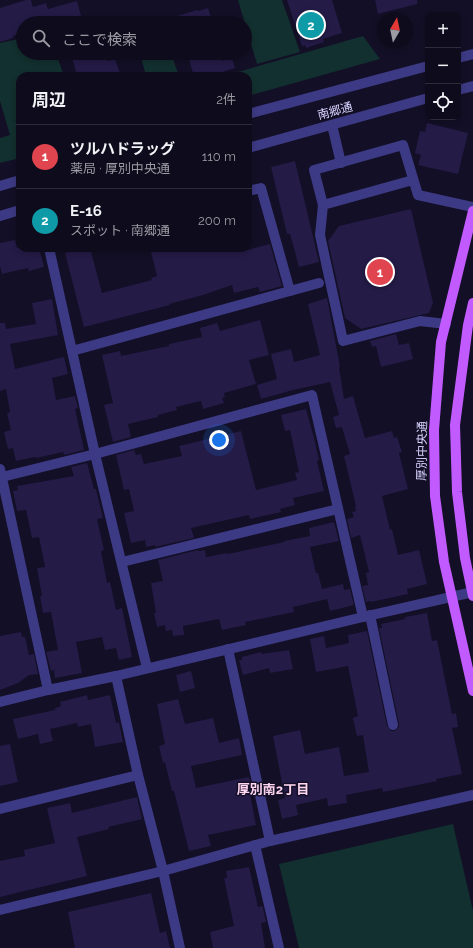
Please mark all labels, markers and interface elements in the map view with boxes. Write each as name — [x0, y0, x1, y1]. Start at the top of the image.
pin: 2 — [298, 10, 324, 40]
north arrow — [377, 12, 413, 48]
map controls — [425, 12, 461, 120]
button: + — [425, 12, 461, 48]
search box — [16, 16, 252, 60]
icon: search — [30, 27, 52, 49]
text: ここで検索 — [62, 31, 137, 49]
button: − — [425, 48, 461, 84]
button: locate — [425, 84, 461, 120]
text: 周辺 — [32, 90, 66, 110]
text: 2件 — [216, 92, 236, 107]
street label: 南郷通 — [316, 100, 354, 122]
text: ツルハドラッグ — [70, 140, 175, 158]
text: 1 — [42, 149, 48, 164]
text: 110 m — [202, 149, 236, 164]
text: 薬局 · 厚別中央通 — [70, 161, 170, 176]
text: E-16 — [70, 202, 102, 220]
text: 2 — [41, 213, 49, 228]
text: 200 m — [198, 213, 236, 228]
text: スポット · 南郷通 — [70, 223, 170, 238]
pin: 1 — [367, 257, 393, 287]
street label: 厚別中央通 — [414, 421, 430, 481]
your location — [209, 430, 229, 450]
district label: 厚別南2丁目 — [237, 782, 309, 797]

